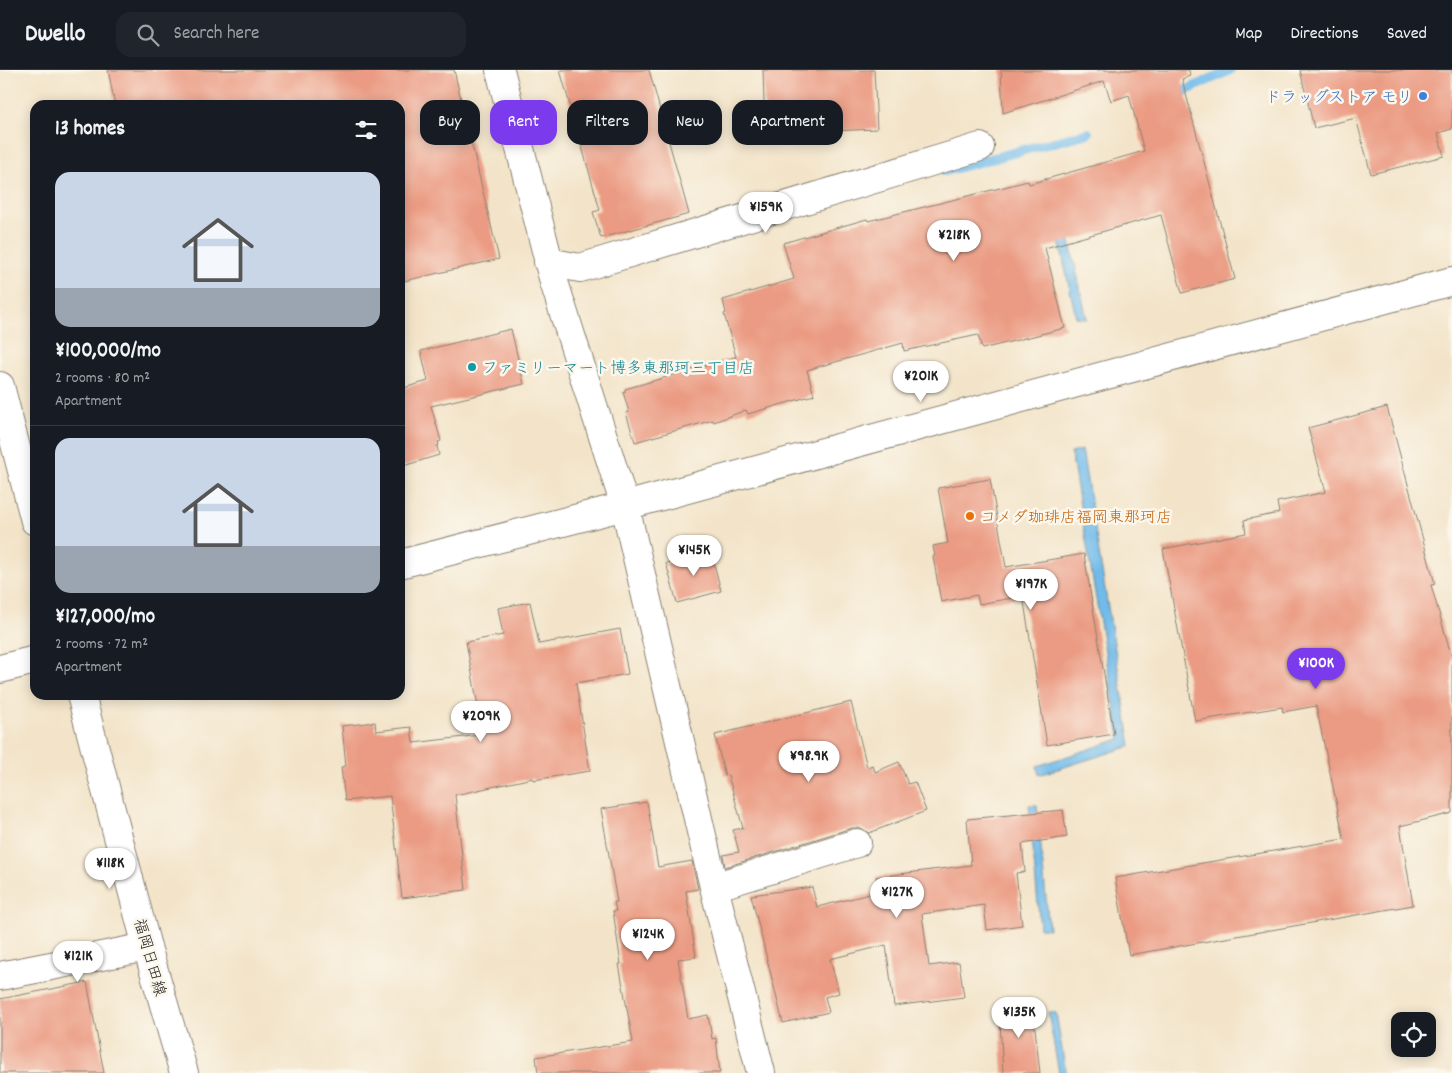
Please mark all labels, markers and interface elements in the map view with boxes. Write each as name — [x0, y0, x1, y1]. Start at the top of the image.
search box — [116, 12, 466, 57]
text: Dwello — [25, 18, 86, 52]
icon: search — [134, 21, 162, 49]
text: Search here — [174, 21, 259, 48]
text: Map — [1235, 22, 1262, 47]
text: Directions — [1290, 22, 1359, 47]
text: Saved — [1387, 22, 1427, 47]
place label: ドラッグストア モリ — [1265, 87, 1413, 110]
marker: ドラッグストア モリ — [1417, 90, 1429, 102]
chip: Buy — [420, 100, 480, 145]
chip: Rent — [490, 100, 557, 145]
chip: Filters — [567, 100, 648, 145]
chip: New — [658, 100, 722, 145]
chip: Apartment — [732, 100, 843, 145]
text: 13 homes — [55, 115, 125, 145]
icon: filters — [352, 116, 380, 144]
pin: ¥159K — [731, 191, 801, 234]
text: ¥159K — [749, 196, 783, 219]
icon: home — [173, 205, 263, 295]
pin: ¥218K — [919, 220, 989, 262]
text: ¥218K — [938, 224, 970, 247]
text: ¥100,000/mo — [55, 337, 161, 367]
place label: ファミリーマート博多東那珂三丁目店 — [482, 358, 754, 381]
pin: ¥201K — [886, 360, 956, 403]
marker: ファミリーマート博多東那珂三丁目店 — [466, 361, 478, 373]
text: ¥201K — [904, 365, 938, 388]
text: 2 rooms · 80 m² — [55, 367, 150, 390]
text: Apartment — [55, 390, 122, 413]
icon: home — [173, 470, 263, 560]
place label: コメダ珈琲店福岡東那珂店 — [980, 507, 1172, 530]
marker: コメダ珈琲店福岡東那珂店 — [964, 510, 976, 522]
pin: ¥145K — [659, 534, 729, 577]
text: ¥145K — [678, 539, 710, 562]
pin: ¥197K — [996, 568, 1066, 611]
text: ¥197K — [1015, 573, 1047, 596]
text: ¥127,000/mo — [55, 603, 155, 633]
text: 2 rooms · 72 m² — [55, 633, 148, 656]
pin: ¥100K — [1281, 648, 1351, 690]
text: ¥100K — [1298, 652, 1334, 675]
text: Apartment — [55, 656, 122, 679]
pin: ¥209K — [446, 700, 516, 743]
text: ¥209K — [462, 705, 500, 728]
pin: ¥98.9K — [768, 740, 850, 783]
text: ¥98.9K — [790, 745, 828, 768]
pin: ¥118K — [75, 848, 145, 890]
text: ¥118K — [96, 852, 124, 875]
pin: ¥127K — [862, 876, 932, 919]
text: ¥127K — [881, 881, 913, 904]
street label: 福岡日田線 — [127, 916, 171, 999]
pin: ¥124K — [613, 918, 683, 961]
text: ¥124K — [632, 923, 664, 946]
pin: ¥121K — [43, 940, 113, 983]
text: ¥121K — [63, 945, 93, 968]
pin: ¥135K — [984, 996, 1054, 1039]
text: ¥135K — [1002, 1001, 1036, 1024]
map controls — [1391, 1012, 1436, 1057]
button: locate — [1391, 1012, 1436, 1057]

